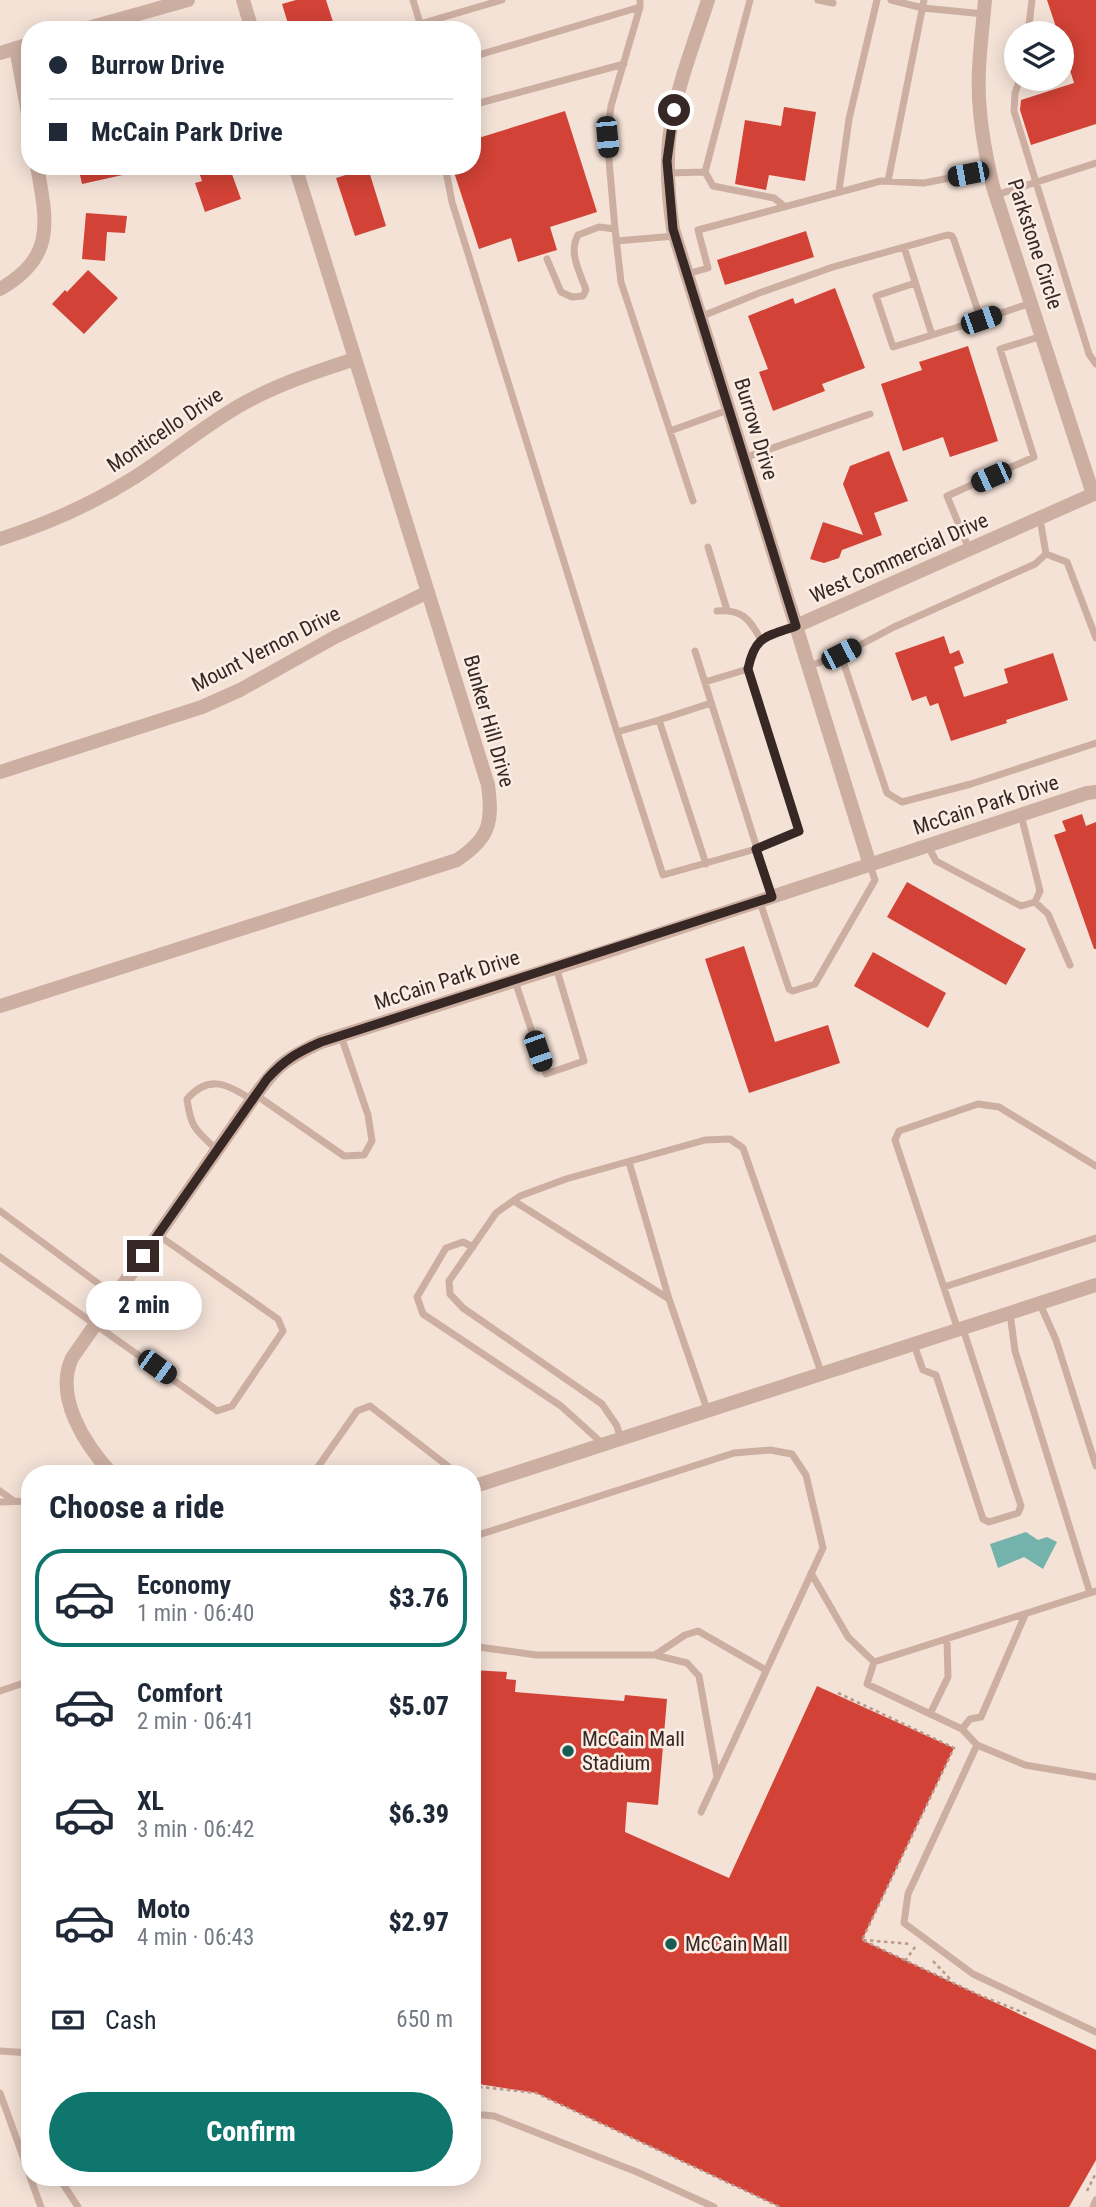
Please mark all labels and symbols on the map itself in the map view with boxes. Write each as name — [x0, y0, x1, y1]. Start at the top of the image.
route start — [658, 94, 690, 126]
car — [595, 115, 620, 159]
car — [946, 160, 991, 188]
street label: Parkstone Circle — [1003, 176, 1067, 312]
car — [958, 303, 1005, 337]
street label: Burrow Drive — [729, 375, 783, 483]
street label: Monticello Drive — [103, 382, 227, 477]
car — [968, 459, 1015, 495]
street label: West Commercial Drive — [806, 508, 992, 608]
street label: Mount Vernon Drive — [188, 601, 344, 697]
car — [818, 635, 865, 673]
street label: Bunker Hill Drive — [459, 652, 519, 790]
street label: McCain Park Drive — [910, 770, 1062, 840]
street label: McCain Park Drive — [371, 945, 523, 1015]
car — [522, 1028, 555, 1074]
route end — [127, 1240, 159, 1272]
callout: 2 min — [85, 1280, 201, 1330]
car — [134, 1346, 181, 1388]
place label: McCain Mall Stadium — [582, 1727, 685, 1775]
marker: McCain Mall Stadium — [560, 1743, 576, 1759]
place label: McCain Mall — [685, 1932, 788, 1956]
marker: McCain Mall — [663, 1936, 679, 1952]

